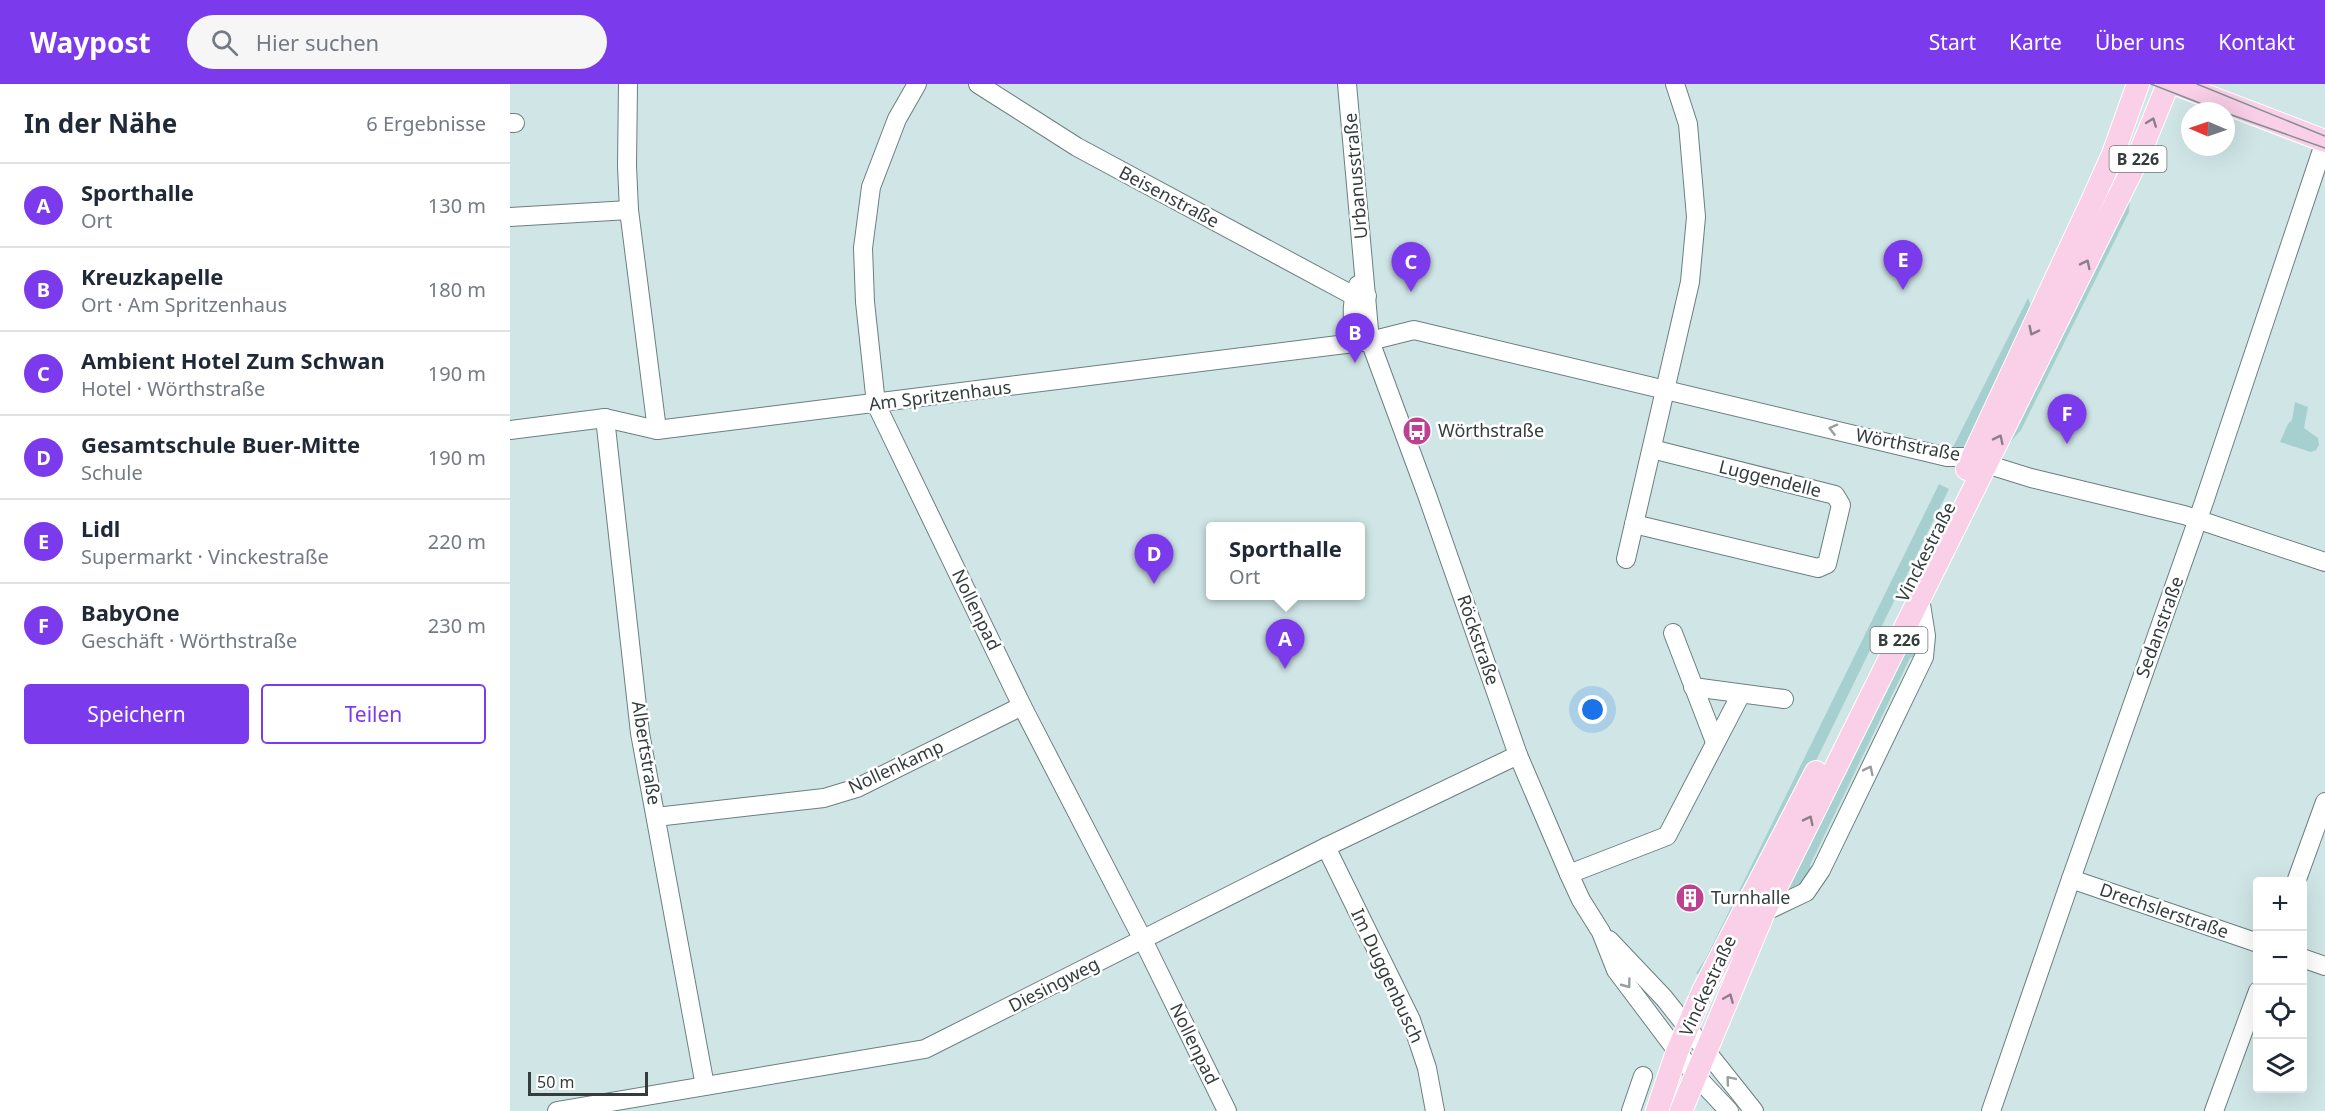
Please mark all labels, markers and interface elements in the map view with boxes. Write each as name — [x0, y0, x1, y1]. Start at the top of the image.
search box — [187, 15, 607, 69]
text: Waypost — [30, 23, 151, 61]
icon: search — [208, 26, 241, 59]
text: Hier suchen — [256, 27, 379, 57]
text: Start — [1929, 28, 1976, 56]
text: Karte — [2009, 28, 2062, 56]
text: Über uns — [2095, 28, 2185, 56]
text: Kontakt — [2218, 28, 2295, 56]
north arrow — [2181, 102, 2235, 156]
text: In der Nähe — [24, 105, 177, 141]
text: 6 Ergebnisse — [366, 110, 486, 137]
street label: Urbanusstraße — [1338, 112, 1372, 240]
one-way arrow — [2145, 117, 2158, 128]
road number: B 226 — [2110, 146, 2166, 172]
street label: Beisenstraße — [1115, 160, 1224, 233]
text: Sporthalle — [81, 177, 194, 207]
text: A — [37, 192, 50, 219]
text: 130 m — [428, 192, 486, 219]
text: Ort — [81, 207, 112, 234]
pin: E — [1884, 240, 1922, 290]
pin: C — [1392, 242, 1430, 292]
one-way arrow — [2078, 259, 2090, 270]
text: Kreuzkapelle — [81, 261, 223, 291]
text: B — [37, 276, 50, 303]
text: 180 m — [428, 276, 486, 303]
text: Ort · Am Spritzenhaus — [81, 291, 287, 318]
pin: B — [1336, 314, 1374, 363]
one-way arrow — [2029, 325, 2040, 336]
text: Ambient Hotel Zum Schwan — [81, 345, 385, 375]
text: C — [37, 360, 50, 387]
text: 190 m — [428, 360, 486, 387]
street label: Am Spritzenhaus — [867, 374, 1012, 416]
text: Hotel · Wörthstraße — [81, 375, 265, 402]
pin: F — [2048, 394, 2086, 444]
bus stop icon: Wörthstraße — [1401, 415, 1433, 447]
place label: Wörthstraße — [1438, 418, 1544, 442]
street label: Wörthstraße — [1854, 422, 1963, 466]
one-way arrow — [1828, 424, 1838, 437]
text: Gesamtschule Buer-Mitte — [81, 429, 360, 459]
one-way arrow — [1992, 434, 2003, 445]
text: D — [36, 444, 51, 471]
text: 190 m — [428, 444, 486, 471]
street label: Luggendelle — [1717, 454, 1824, 502]
text: Schule — [81, 459, 143, 486]
street label: Vinckestraße — [1890, 498, 1960, 605]
text: Lidl — [81, 513, 120, 543]
popup — [1206, 522, 1365, 600]
text: E — [38, 528, 49, 555]
text: 220 m — [428, 528, 486, 555]
text: Sporthalle — [1229, 533, 1342, 563]
pin: D — [1134, 534, 1174, 584]
text: Supermarkt · Vinckestraße — [81, 543, 329, 570]
text: Ort — [1229, 563, 1260, 590]
street label: Nollenpad — [947, 565, 1007, 654]
street label: Sedanstraße — [2130, 573, 2188, 681]
street label: Röckstraße — [1452, 591, 1506, 688]
text: BabyOne — [81, 597, 180, 627]
text: F — [38, 612, 49, 639]
text: 230 m — [428, 612, 486, 639]
pin: A — [1266, 620, 1304, 669]
text: Geschäft · Wörthstraße — [81, 627, 297, 654]
road number: B 226 — [1870, 627, 1928, 653]
button: Speichern — [24, 684, 249, 744]
button: Teilen — [261, 684, 486, 744]
your location — [1578, 695, 1607, 724]
street label: Albertstraße — [627, 699, 667, 807]
street label: Nollenkamp — [844, 734, 947, 799]
one-way arrow — [1862, 766, 1874, 777]
one-way arrow — [1802, 816, 1813, 826]
street label: Drechslerstraße — [2097, 877, 2232, 943]
map controls — [2253, 877, 2307, 1093]
button: + — [2253, 877, 2307, 931]
building icon: Turnhalle — [1674, 882, 1706, 914]
place label: Turnhalle — [1711, 885, 1790, 909]
street label: Im Duggenbusch — [1346, 904, 1430, 1047]
street label: Vinckestraße — [1673, 931, 1741, 1040]
button: − — [2253, 931, 2307, 985]
street label: Diesingweg — [1004, 951, 1103, 1017]
one-way arrow — [1619, 977, 1630, 988]
button: locate — [2253, 985, 2307, 1039]
one-way arrow — [1722, 993, 1734, 1004]
street label: Nollenpad — [1165, 999, 1225, 1088]
button: layers — [2253, 1039, 2307, 1093]
scale bar — [528, 1069, 648, 1096]
text: 50 m — [537, 1071, 574, 1093]
one-way arrow — [1726, 1076, 1737, 1087]

